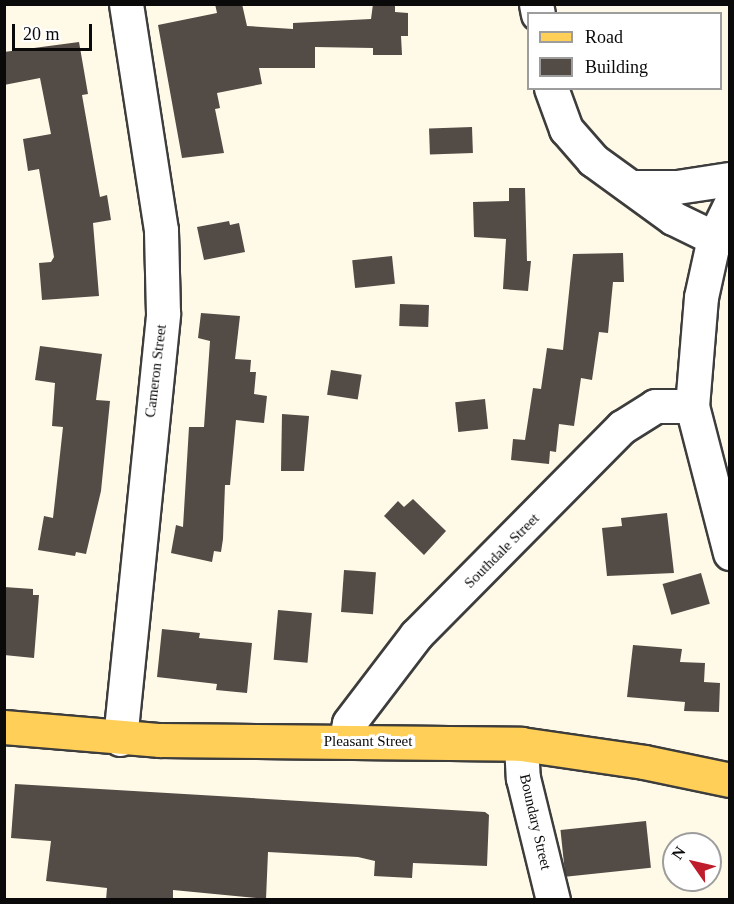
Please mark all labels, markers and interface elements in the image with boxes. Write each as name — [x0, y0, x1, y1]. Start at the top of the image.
scale bar — [15, 12, 94, 50]
legend — [527, 12, 722, 90]
text: 20 m — [23, 24, 60, 44]
text: Road — [585, 27, 623, 47]
text: Building — [585, 57, 648, 77]
street label: Cameron Street — [141, 323, 171, 419]
street label: Southdale Street — [461, 510, 543, 592]
street label: Pleasant Street — [324, 733, 412, 751]
street label: Boundary Street — [515, 772, 555, 872]
north arrow — [662, 832, 722, 892]
text: N — [668, 843, 689, 862]

